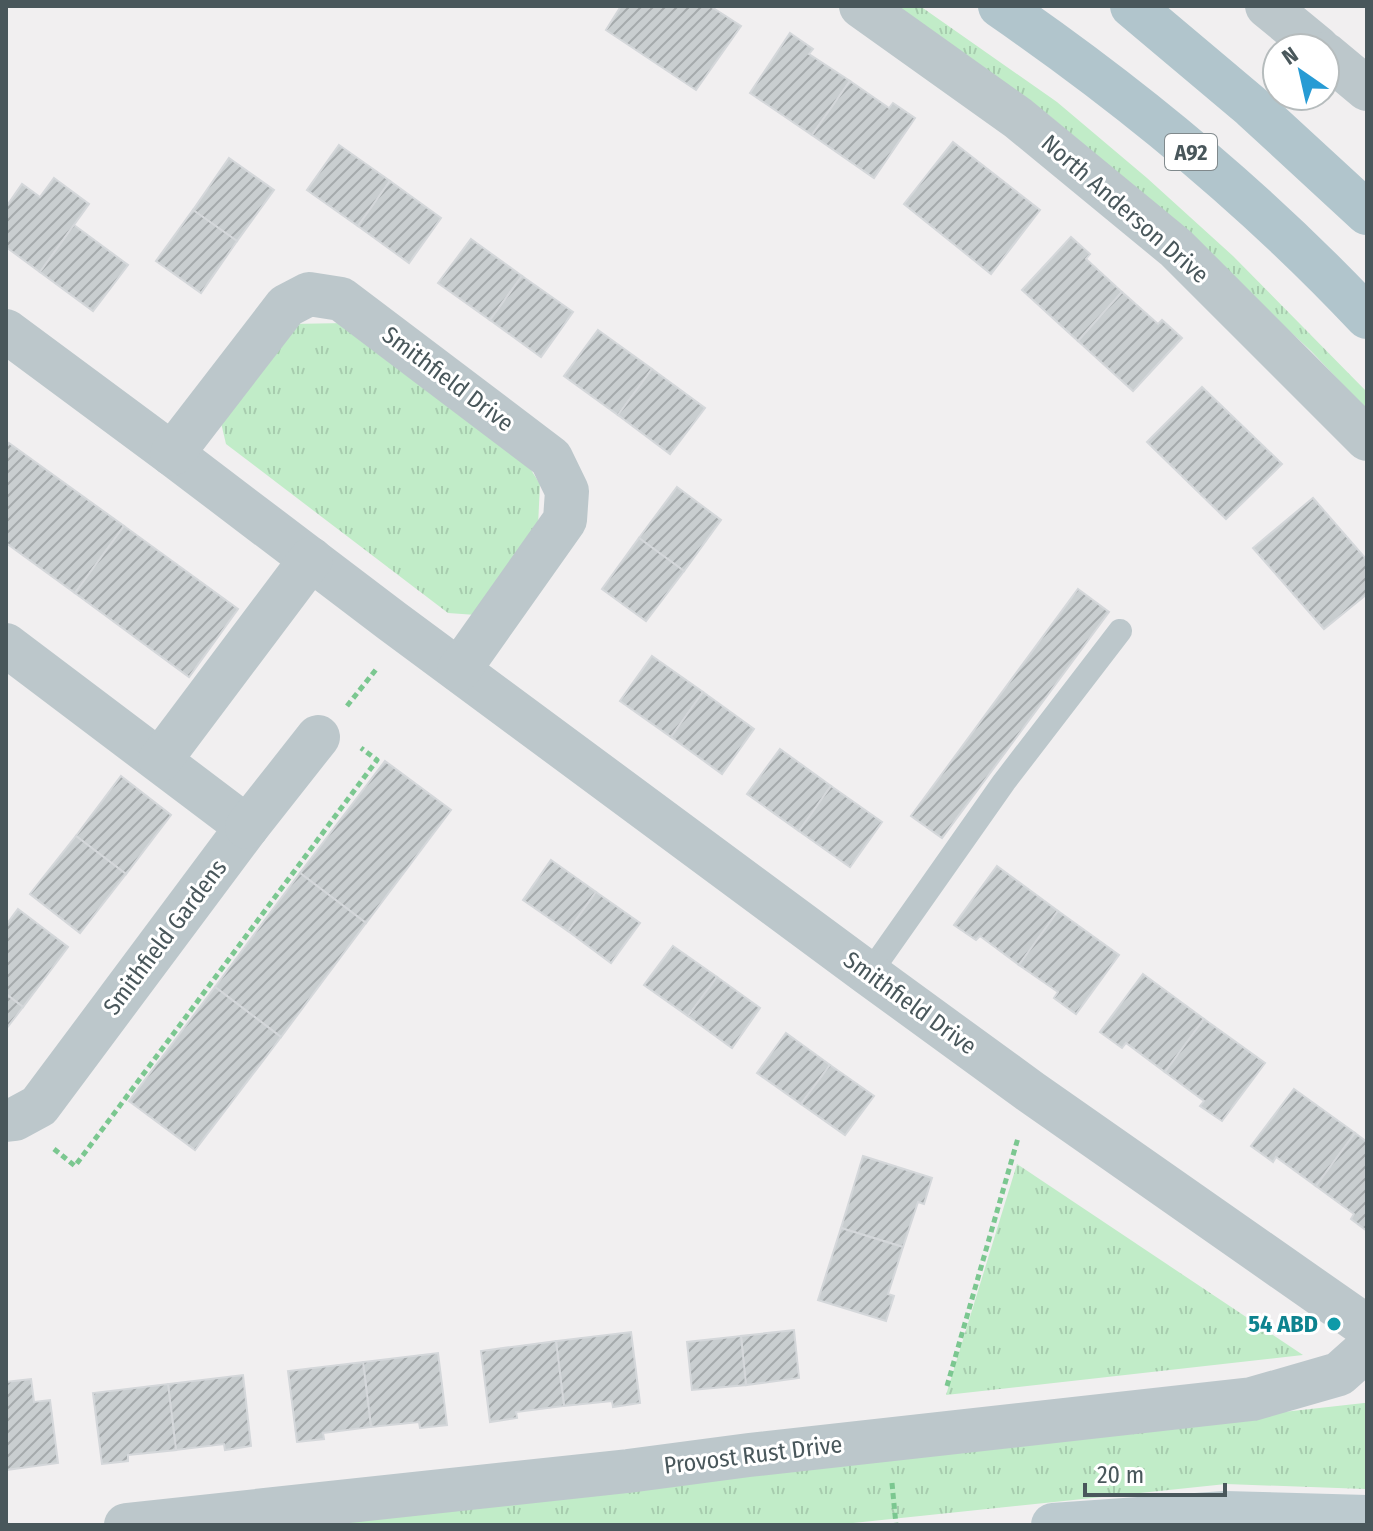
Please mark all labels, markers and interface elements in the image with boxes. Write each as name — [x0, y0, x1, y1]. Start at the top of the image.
north arrow — [1261, 32, 1341, 112]
text: N — [1277, 41, 1303, 71]
street label: North Anderson Drive — [1036, 129, 1214, 289]
road number: A92 — [1165, 134, 1217, 170]
street label: Smithfield Drive — [377, 321, 519, 437]
street label: Smithfield Gardens — [98, 854, 232, 1020]
street label: Smithfield Drive — [838, 946, 982, 1060]
place label: 54 ABD — [1248, 1310, 1318, 1338]
marker: 54 ABD — [1325, 1315, 1343, 1333]
street label: Provost Rust Drive — [662, 1430, 844, 1480]
scale bar — [1085, 1447, 1225, 1497]
text: 20 m — [1097, 1461, 1144, 1489]

